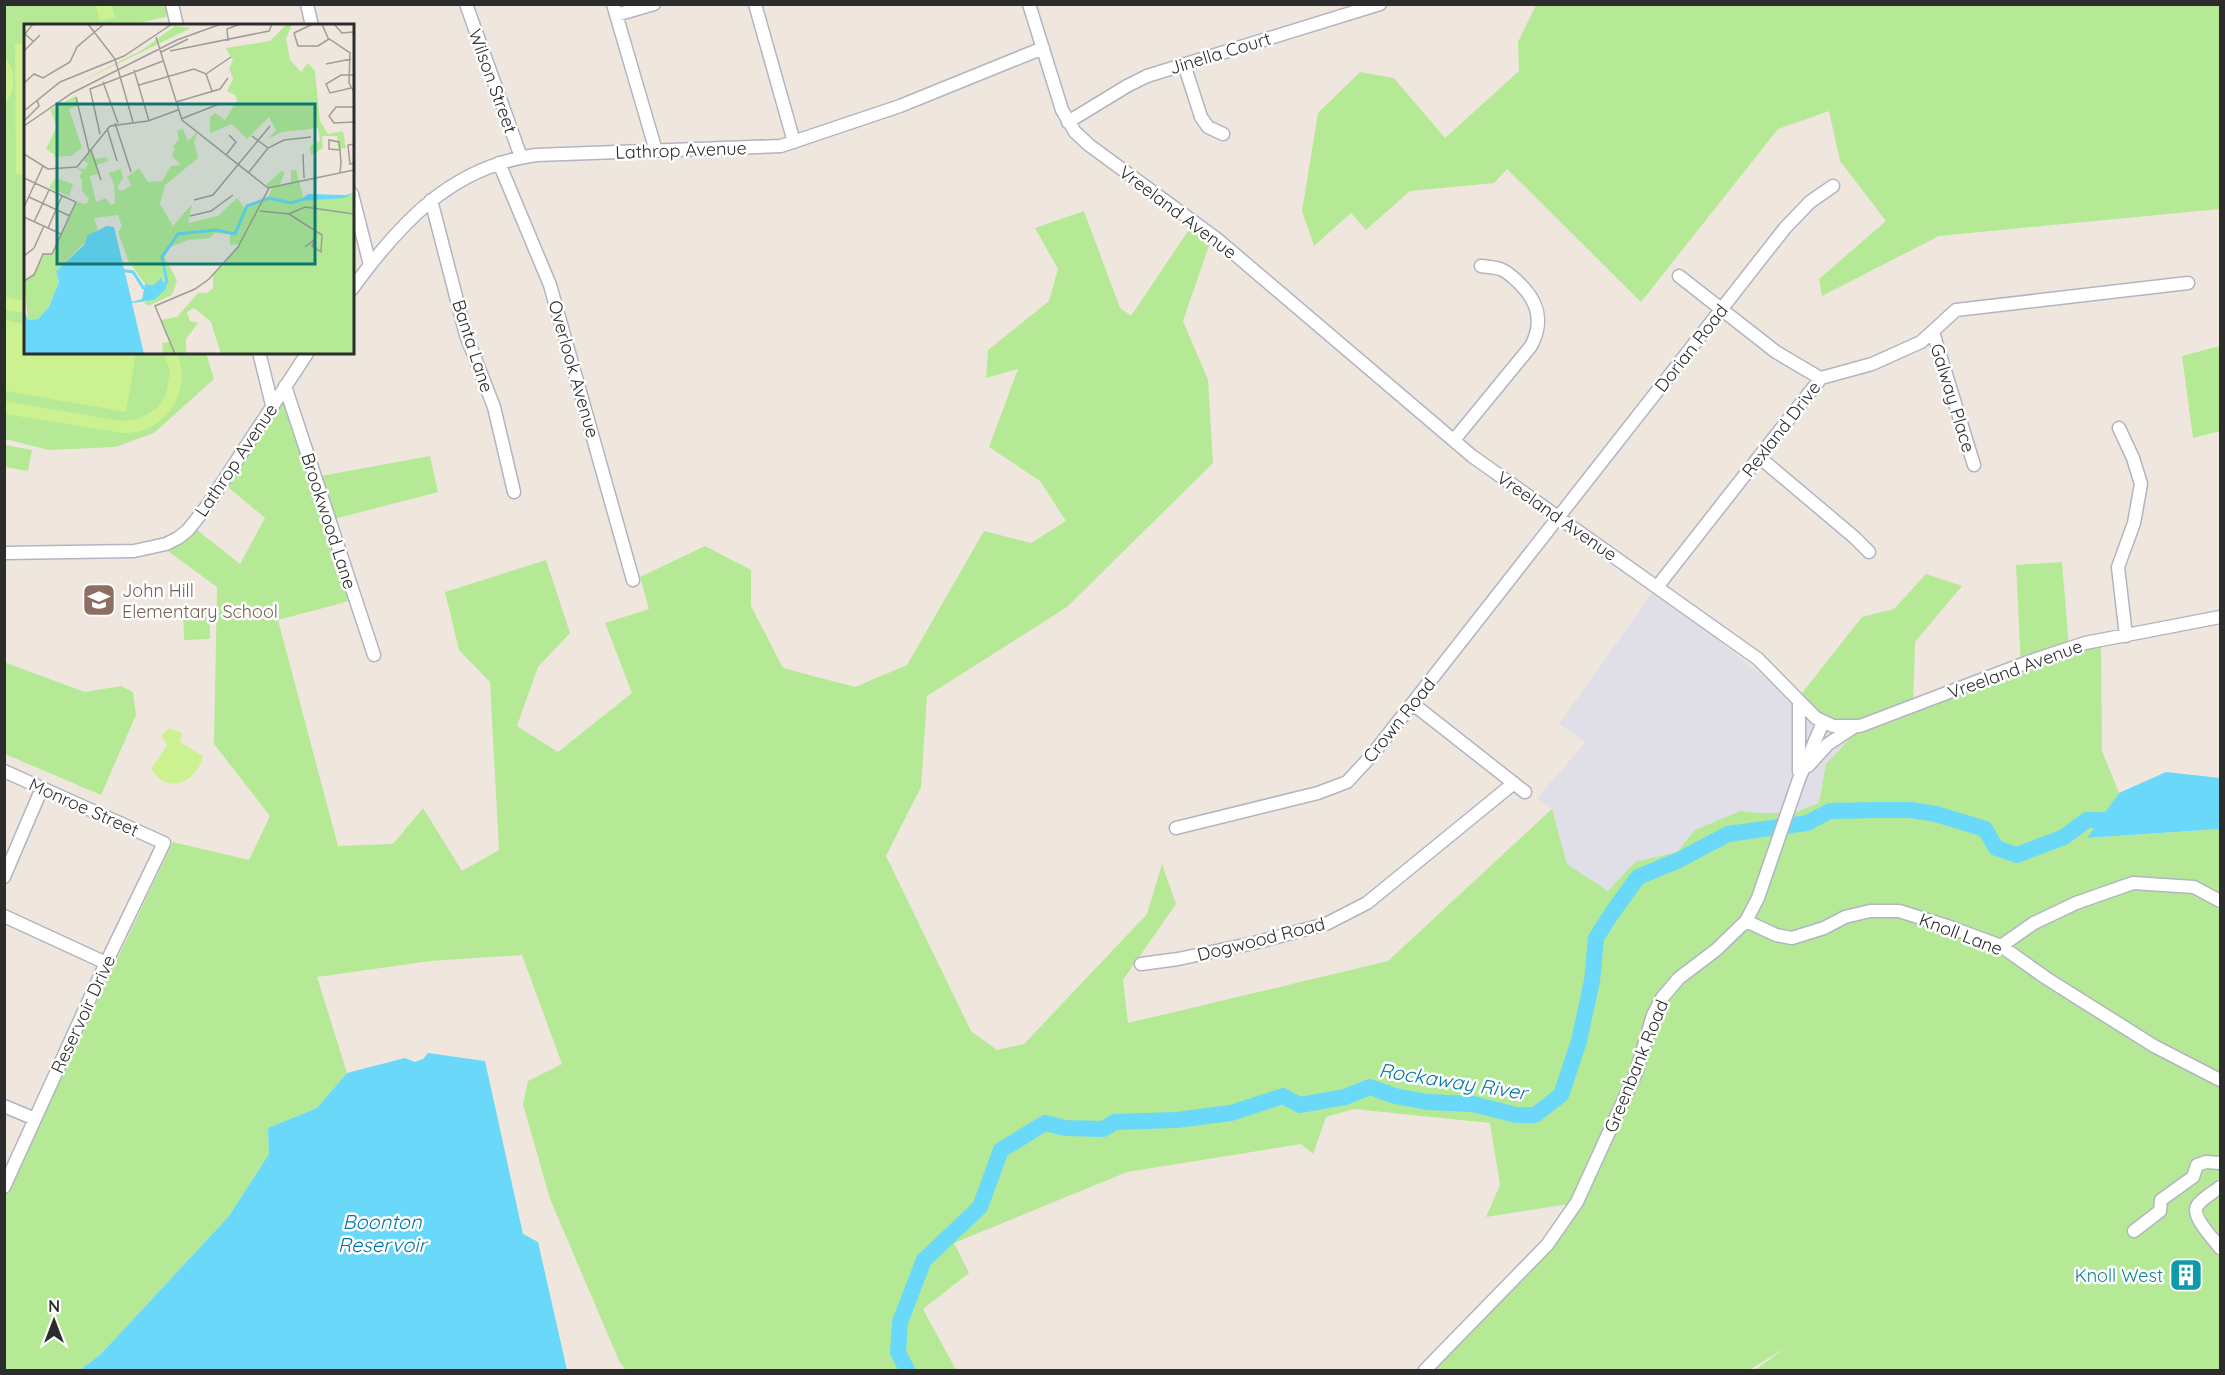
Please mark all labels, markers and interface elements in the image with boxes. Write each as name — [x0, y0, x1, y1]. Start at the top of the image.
inset map — [24, 24, 354, 354]
street label: Wilson Street — [464, 26, 522, 136]
street label: Jinella Court — [1167, 27, 1273, 79]
street label: Lathrop Avenue — [615, 136, 747, 164]
street label: Vreeland Avenue — [1115, 160, 1241, 264]
street label: Banta Lane — [447, 297, 499, 395]
street label: Overlook Avenue — [543, 298, 605, 440]
street label: Dorian Road — [1649, 299, 1733, 397]
street label: Galway Place — [1926, 341, 1980, 455]
street label: Rexland Drive — [1736, 376, 1826, 482]
street label: Lathrop Avenue — [190, 399, 282, 521]
street label: Brookwood Lane — [296, 450, 362, 592]
street label: Vreeland Avenue — [1492, 466, 1622, 566]
place label: John Hill Elementary School — [122, 579, 278, 623]
school or university icon: John Hill Elementary School — [81, 582, 117, 618]
street label: Vreeland Avenue — [1945, 634, 2085, 704]
street label: Crown Road — [1358, 673, 1440, 767]
street label: Monroe Street — [25, 773, 143, 841]
street label: Knoll Lane — [1916, 908, 2006, 960]
street label: Dogwood Road — [1195, 912, 1327, 966]
street label: Reservoir Drive — [46, 951, 120, 1077]
street label: Greenbank Road — [1599, 996, 1673, 1136]
water label: Rockaway River — [1377, 1057, 1531, 1105]
water label: Boonton Reservoir — [338, 1209, 429, 1257]
building icon: Knoll West — [2168, 1257, 2204, 1293]
place label: Knoll West — [2075, 1264, 2163, 1287]
north arrow — [24, 1291, 84, 1351]
text: N — [48, 1296, 60, 1316]

